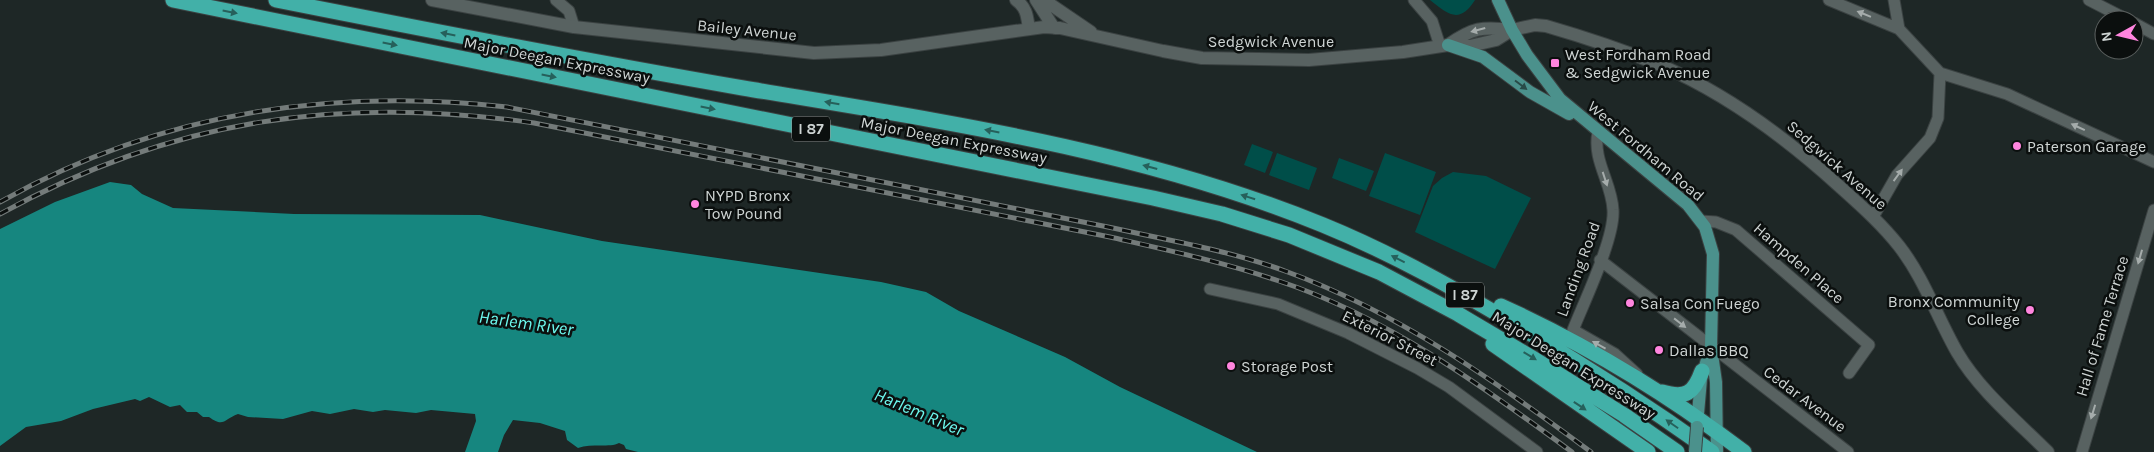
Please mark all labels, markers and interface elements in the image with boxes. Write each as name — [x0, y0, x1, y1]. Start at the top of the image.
one-way arrow — [223, 8, 239, 16]
one-way arrow — [1857, 10, 1871, 18]
north arrow — [2094, 10, 2144, 60]
street label: Bailey Avenue — [696, 15, 798, 45]
one-way arrow — [1470, 26, 1485, 34]
one-way arrow — [439, 30, 455, 38]
text: N — [2098, 31, 2116, 43]
street label: Sedgwick Avenue — [1208, 32, 1334, 51]
street label: Major Deegan Expressway — [462, 33, 652, 87]
one-way arrow — [382, 40, 398, 48]
place label: West Fordham Road & Sedgwick Avenue — [1565, 45, 1711, 82]
marker: West Fordham Road & Sedgwick Avenue — [1549, 57, 1561, 69]
one-way arrow — [541, 72, 557, 80]
one-way arrow — [1514, 80, 1528, 90]
street label: West Fordham Road — [1584, 97, 1708, 205]
one-way arrow — [823, 98, 839, 106]
one-way arrow — [701, 104, 716, 112]
street label: Major Deegan Expressway — [859, 113, 1049, 167]
road number: I 87 — [792, 116, 830, 142]
street label: Sedgwick Avenue — [1783, 116, 1891, 214]
one-way arrow — [2071, 123, 2085, 131]
one-way arrow — [983, 126, 999, 134]
place label: Paterson Garage — [2027, 137, 2146, 156]
marker: Paterson Garage — [2011, 140, 2023, 152]
one-way arrow — [1142, 163, 1157, 171]
one-way arrow — [1893, 168, 1903, 182]
one-way arrow — [1602, 172, 1609, 187]
place label: NYPD Bronx Tow Pound — [705, 186, 790, 223]
one-way arrow — [1240, 193, 1255, 201]
marker: NYPD Bronx Tow Pound — [689, 198, 701, 210]
street label: Landing Road — [1552, 219, 1604, 319]
street label: Hampden Place — [1750, 219, 1848, 307]
one-way arrow — [2136, 249, 2144, 264]
street label: Hall of Fame Terrace — [2072, 253, 2132, 399]
one-way arrow — [1391, 255, 1405, 263]
road number: I 87 — [1446, 282, 1484, 308]
place label: Bronx Community College — [1888, 292, 2021, 329]
place label: Salsa Con Fuego — [1640, 294, 1760, 313]
marker: Salsa Con Fuego — [1624, 297, 1636, 309]
marker: Bronx Community College — [2024, 304, 2036, 316]
water label: Harlem River — [477, 305, 576, 341]
street label: Exterior Street — [1339, 306, 1441, 370]
street label: Major Deegan Expressway — [1489, 307, 1660, 423]
one-way arrow — [1673, 317, 1686, 328]
one-way arrow — [1592, 341, 1607, 349]
place label: Dallas BBQ — [1669, 341, 1749, 360]
marker: Dallas BBQ — [1653, 344, 1665, 356]
one-way arrow — [1522, 352, 1537, 360]
place label: Storage Post — [1241, 357, 1333, 376]
marker: Storage Post — [1225, 360, 1237, 372]
street label: Cedar Avenue — [1760, 362, 1850, 436]
water label: Harlem River — [871, 383, 968, 441]
one-way arrow — [1574, 402, 1587, 411]
one-way arrow — [2089, 405, 2097, 420]
one-way arrow — [1666, 419, 1679, 429]

